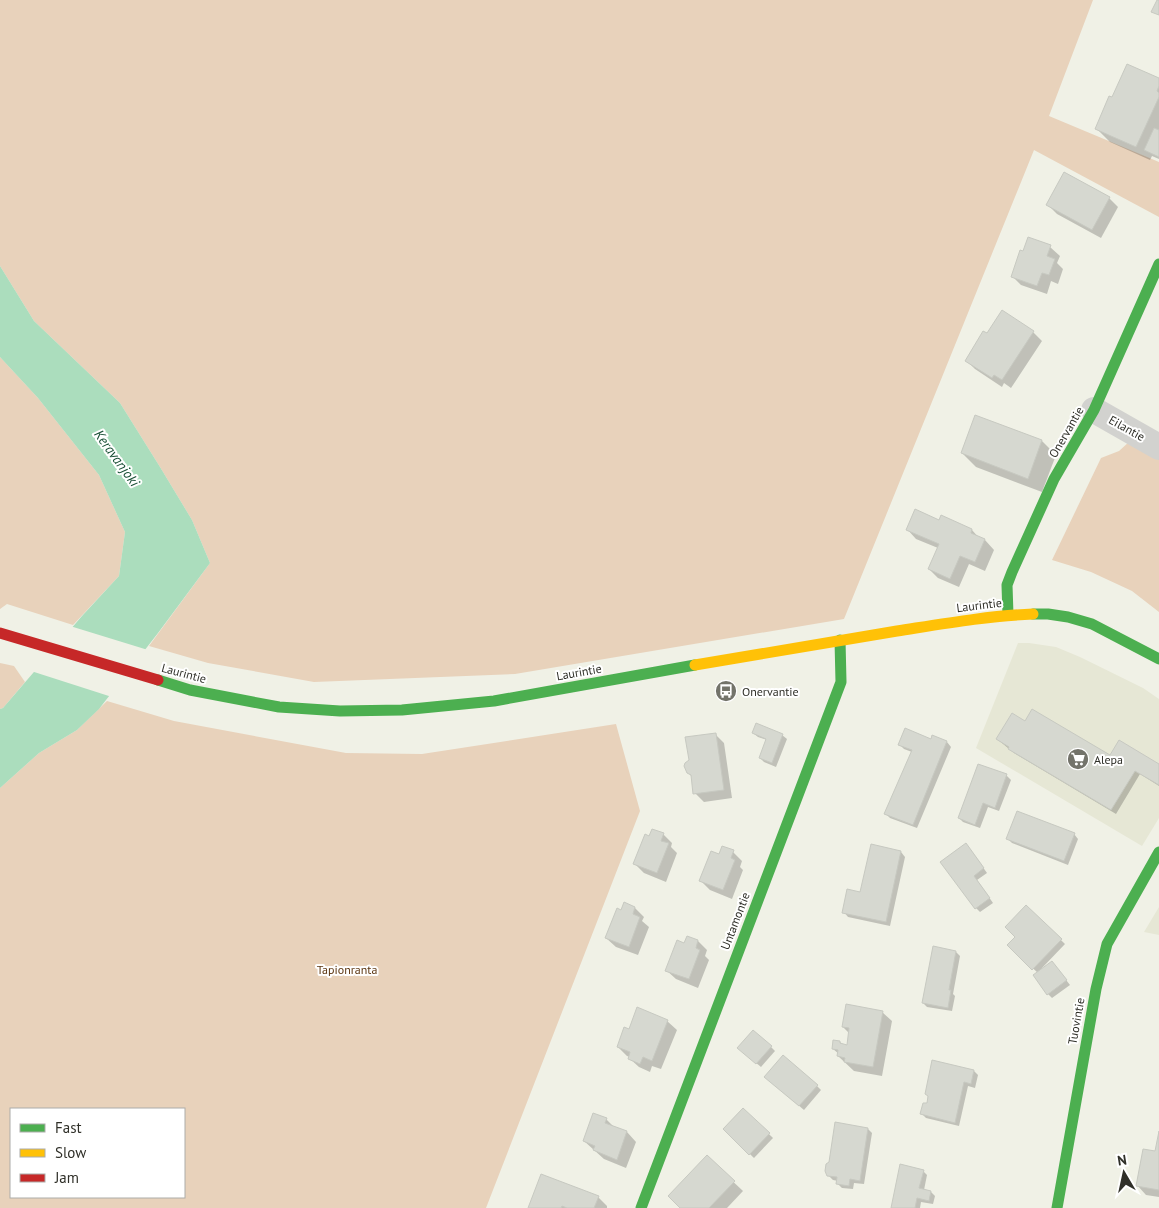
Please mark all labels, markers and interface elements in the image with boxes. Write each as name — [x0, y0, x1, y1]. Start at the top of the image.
street label: Onervantie — [1045, 404, 1087, 460]
street label: Eilantie — [1106, 412, 1148, 444]
water label: Keravanjoki — [90, 426, 144, 490]
street label: Laurintie — [955, 595, 1003, 615]
street label: Laurintie — [160, 660, 208, 686]
street label: Laurintie — [555, 661, 603, 683]
bus stop icon: Onervantie — [714, 679, 738, 703]
place label: Onervantie — [742, 684, 799, 699]
supermarket icon: Alepa — [1066, 747, 1090, 771]
place label: Alepa — [1094, 752, 1123, 767]
street label: Untamontie — [717, 890, 753, 952]
park label: Tapionranta — [317, 962, 377, 977]
street label: Tuovintie — [1065, 997, 1087, 1045]
legend — [10, 1108, 185, 1198]
text: Fast — [55, 1118, 82, 1137]
text: Slow — [55, 1143, 86, 1162]
north arrow — [1099, 1148, 1149, 1198]
text: N — [1116, 1151, 1128, 1170]
text: Jam — [54, 1168, 79, 1187]

